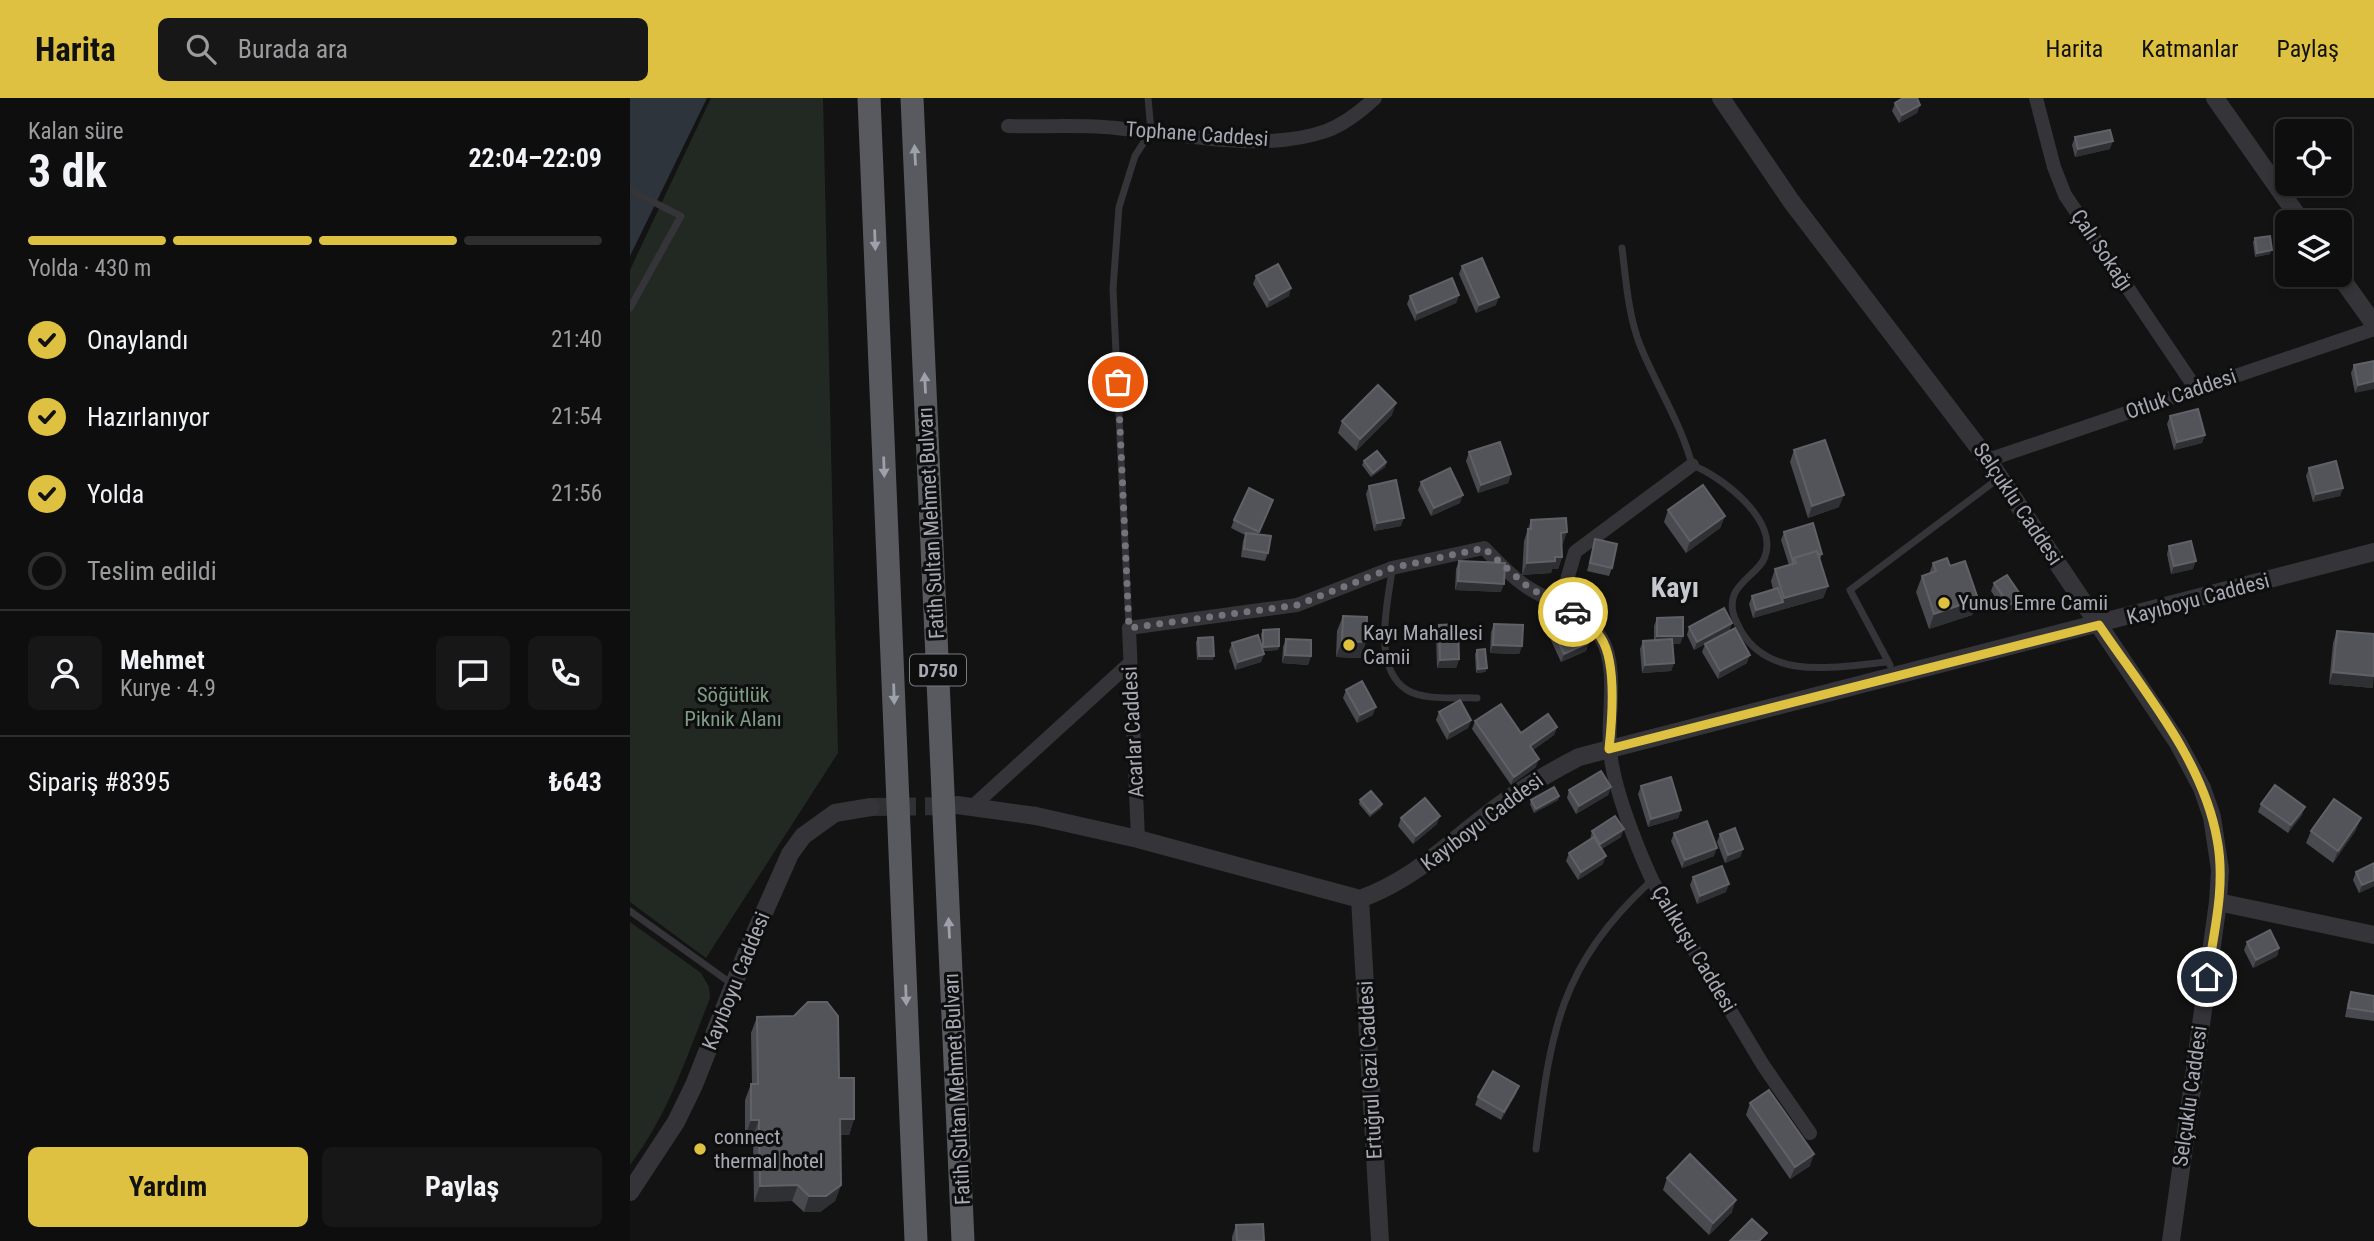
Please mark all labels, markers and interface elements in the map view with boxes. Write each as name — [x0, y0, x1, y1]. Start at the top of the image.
search box — [158, 18, 648, 81]
text: Harita — [35, 30, 116, 69]
icon: search — [182, 30, 220, 68]
text: Burada ara — [238, 34, 348, 64]
text: Harita — [2046, 35, 2103, 63]
text: Katmanlar — [2141, 35, 2239, 63]
text: Paylaş — [2277, 35, 2339, 63]
street label: Tophane Caddesi — [1125, 117, 1269, 151]
text: Kalan süre — [28, 118, 123, 145]
map controls — [2275, 119, 2352, 287]
button: locate — [2275, 119, 2352, 196]
text: 22:04–22:09 — [468, 143, 602, 173]
text: 3 dk — [28, 144, 107, 198]
one-way arrow — [909, 144, 920, 166]
street label: Çalı Sokağı — [2066, 205, 2138, 295]
button: layers — [2275, 210, 2352, 287]
one-way arrow — [870, 229, 881, 251]
text: Yolda · 430 m — [28, 255, 151, 282]
icon: check — [28, 321, 66, 359]
text: Onaylandı — [87, 325, 188, 355]
text: 21:40 — [551, 326, 602, 353]
pin — [1088, 352, 1148, 412]
icon: bag — [1099, 363, 1137, 401]
street label: Otluk Caddesi — [2123, 364, 2239, 424]
one-way arrow — [920, 371, 931, 393]
icon: check — [28, 398, 66, 436]
text: Hazırlanıyor — [87, 402, 210, 432]
text: 21:54 — [551, 403, 602, 430]
street label: Fatih Sultan Mehmet Bulvarı — [913, 406, 949, 640]
street label: Selçuklu Caddesi — [1968, 439, 2068, 569]
one-way arrow — [879, 456, 890, 478]
icon: check — [28, 475, 66, 513]
text: Yolda — [87, 479, 144, 509]
text: 21:56 — [551, 480, 602, 507]
text: Teslim edildi — [87, 556, 217, 586]
street label: Kayıboyu Caddesi — [2124, 568, 2272, 630]
district label: Kayı — [1651, 571, 1699, 604]
courier — [1538, 577, 1608, 647]
place label: Yunus Emre Camii — [1958, 591, 2108, 615]
icon: car — [1554, 593, 1592, 631]
marker: Yunus Emre Camii — [1936, 595, 1952, 611]
place label: Kayı Mahallesi Camii — [1363, 621, 1483, 669]
button: person — [28, 636, 102, 710]
button: chat — [436, 636, 510, 710]
button: phone — [528, 636, 602, 710]
marker: Kayı Mahallesi Camii — [1341, 637, 1357, 653]
text: Mehmet — [120, 645, 205, 675]
road number: D750 — [910, 654, 966, 685]
street label: Acarlar Caddesi — [1118, 666, 1148, 798]
text: Kurye · 4.9 — [120, 675, 216, 702]
park label: Söğütlük Piknik Alanı — [684, 683, 782, 731]
one-way arrow — [888, 683, 899, 705]
text: Sipariş #8395 — [28, 767, 170, 797]
text: ₺643 — [549, 767, 602, 797]
street label: Kayıboyu Caddesi — [1416, 768, 1548, 876]
street label: Çalıkuşu Caddesi — [1647, 882, 1741, 1016]
street label: Kayıboyu Caddesi — [697, 909, 775, 1053]
one-way arrow — [944, 917, 955, 939]
pin — [2177, 947, 2237, 1007]
icon: home — [2188, 958, 2226, 996]
street label: Fatih Sultan Mehmet Bulvarı — [939, 972, 975, 1206]
street label: Ertuğrul Gazi Caddesi — [1353, 980, 1387, 1160]
one-way arrow — [900, 984, 911, 1006]
street label: Selçuklu Caddesi — [2168, 1024, 2212, 1168]
place label: connect thermal hotel — [714, 1125, 824, 1173]
marker: connect thermal hotel — [692, 1141, 708, 1157]
button: Yardım — [28, 1147, 308, 1227]
button: Paylaş — [322, 1147, 602, 1227]

